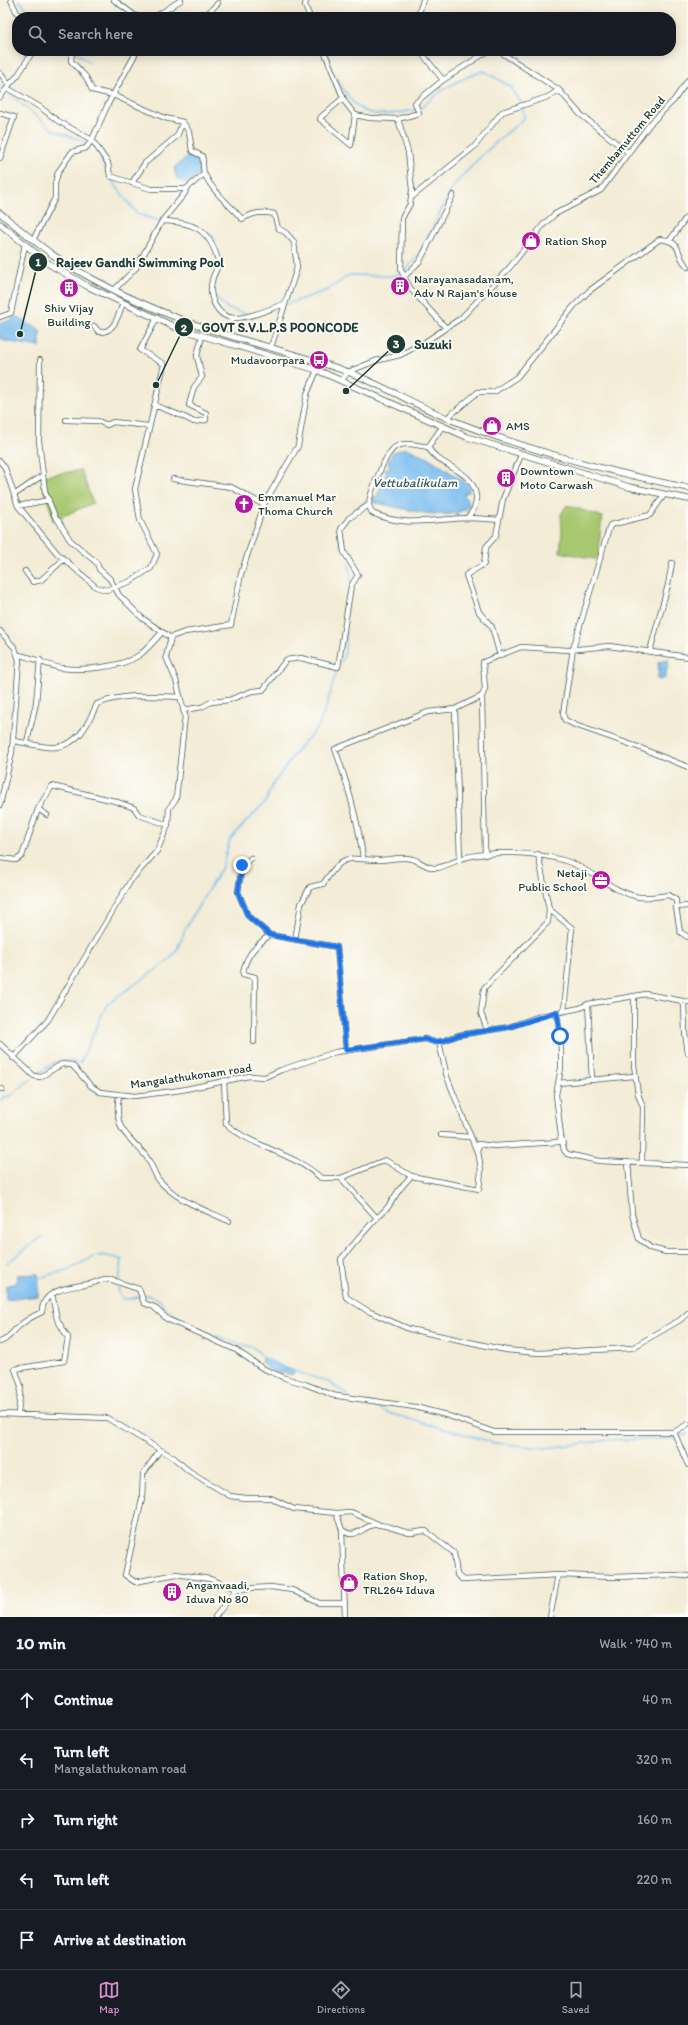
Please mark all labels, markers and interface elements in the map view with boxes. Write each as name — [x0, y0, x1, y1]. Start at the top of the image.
search box — [12, 12, 676, 56]
icon: search — [26, 23, 48, 45]
text: Search here — [58, 25, 133, 43]
street label: Thembamuttom Road — [586, 93, 668, 187]
shop icon: Ration Shop — [520, 230, 542, 252]
place label: Ration Shop — [545, 234, 607, 248]
callout: Rajeev Gandhi Swimming Pool — [28, 249, 232, 274]
text: 1 — [35, 255, 41, 269]
text: Rajeev Gandhi Swimming Pool — [56, 255, 224, 271]
place label: Narayanasadanam, Adv N Rajan's house — [414, 272, 517, 300]
building icon: Narayanasadanam, Adv N Rajan's house — [389, 275, 411, 297]
building icon: Shiv Vijay Building — [58, 277, 80, 299]
place label: Shiv Vijay Building — [44, 301, 94, 329]
callout: GOVT S.V.L.P.S POONCODE — [174, 315, 366, 340]
text: GOVT S.V.L.P.S POONCODE — [202, 320, 359, 335]
text: 2 — [181, 321, 188, 335]
callout: Suzuki — [386, 332, 460, 357]
text: 3 — [393, 337, 400, 351]
text: Suzuki — [414, 337, 452, 352]
bus stop icon: Mudavoorpara — [308, 349, 330, 371]
place label: Mudavoorpara — [231, 353, 306, 367]
shop icon: AMS — [481, 415, 503, 437]
place label: AMS — [506, 419, 530, 433]
place label: Downtown Moto Carwash — [520, 464, 593, 492]
building icon: Downtown Moto Carwash — [495, 467, 517, 489]
water label: Vettubalikulam — [373, 475, 458, 490]
place label: Emmanuel Mar Thoma Church — [258, 490, 337, 518]
church icon: Emmanuel Mar Thoma Church — [233, 493, 255, 515]
route end — [233, 856, 251, 874]
place label: Netaji Public School — [518, 866, 588, 894]
office icon: Netaji Public School — [590, 869, 612, 891]
route start — [551, 1027, 569, 1045]
street label: Mangalathukonam road — [129, 1060, 253, 1091]
place label: Ration Shop, TRL264 Iduva — [363, 1569, 435, 1597]
shop icon: Ration Shop, TRL264 Iduva — [338, 1572, 360, 1594]
place label: Anganvaadi, Iduva No 80 — [186, 1578, 250, 1606]
building icon: Anganvaadi, Iduva No 80 — [161, 1581, 183, 1603]
text: 10 min — [16, 1633, 66, 1653]
text: Walk · 740 m — [599, 1636, 672, 1651]
icon: ahead — [16, 1689, 38, 1711]
text: Continue — [54, 1691, 113, 1709]
text: 40 m — [642, 1692, 672, 1707]
text: Turn left — [54, 1743, 109, 1761]
icon: left — [16, 1749, 38, 1771]
text: 320 m — [636, 1752, 672, 1767]
text: Mangalathukonam road — [54, 1761, 187, 1776]
icon: right — [16, 1809, 38, 1831]
text: Turn right — [54, 1811, 118, 1829]
text: 160 m — [637, 1812, 672, 1827]
icon: left — [16, 1869, 38, 1891]
text: Turn left — [54, 1871, 109, 1889]
text: 220 m — [636, 1872, 672, 1887]
icon: arrive — [16, 1929, 38, 1951]
text: Arrive at destination — [54, 1931, 186, 1949]
tab: Map — [98, 1979, 120, 2016]
tab: Directions — [317, 1979, 365, 2016]
tab: Saved — [562, 1979, 590, 2016]

